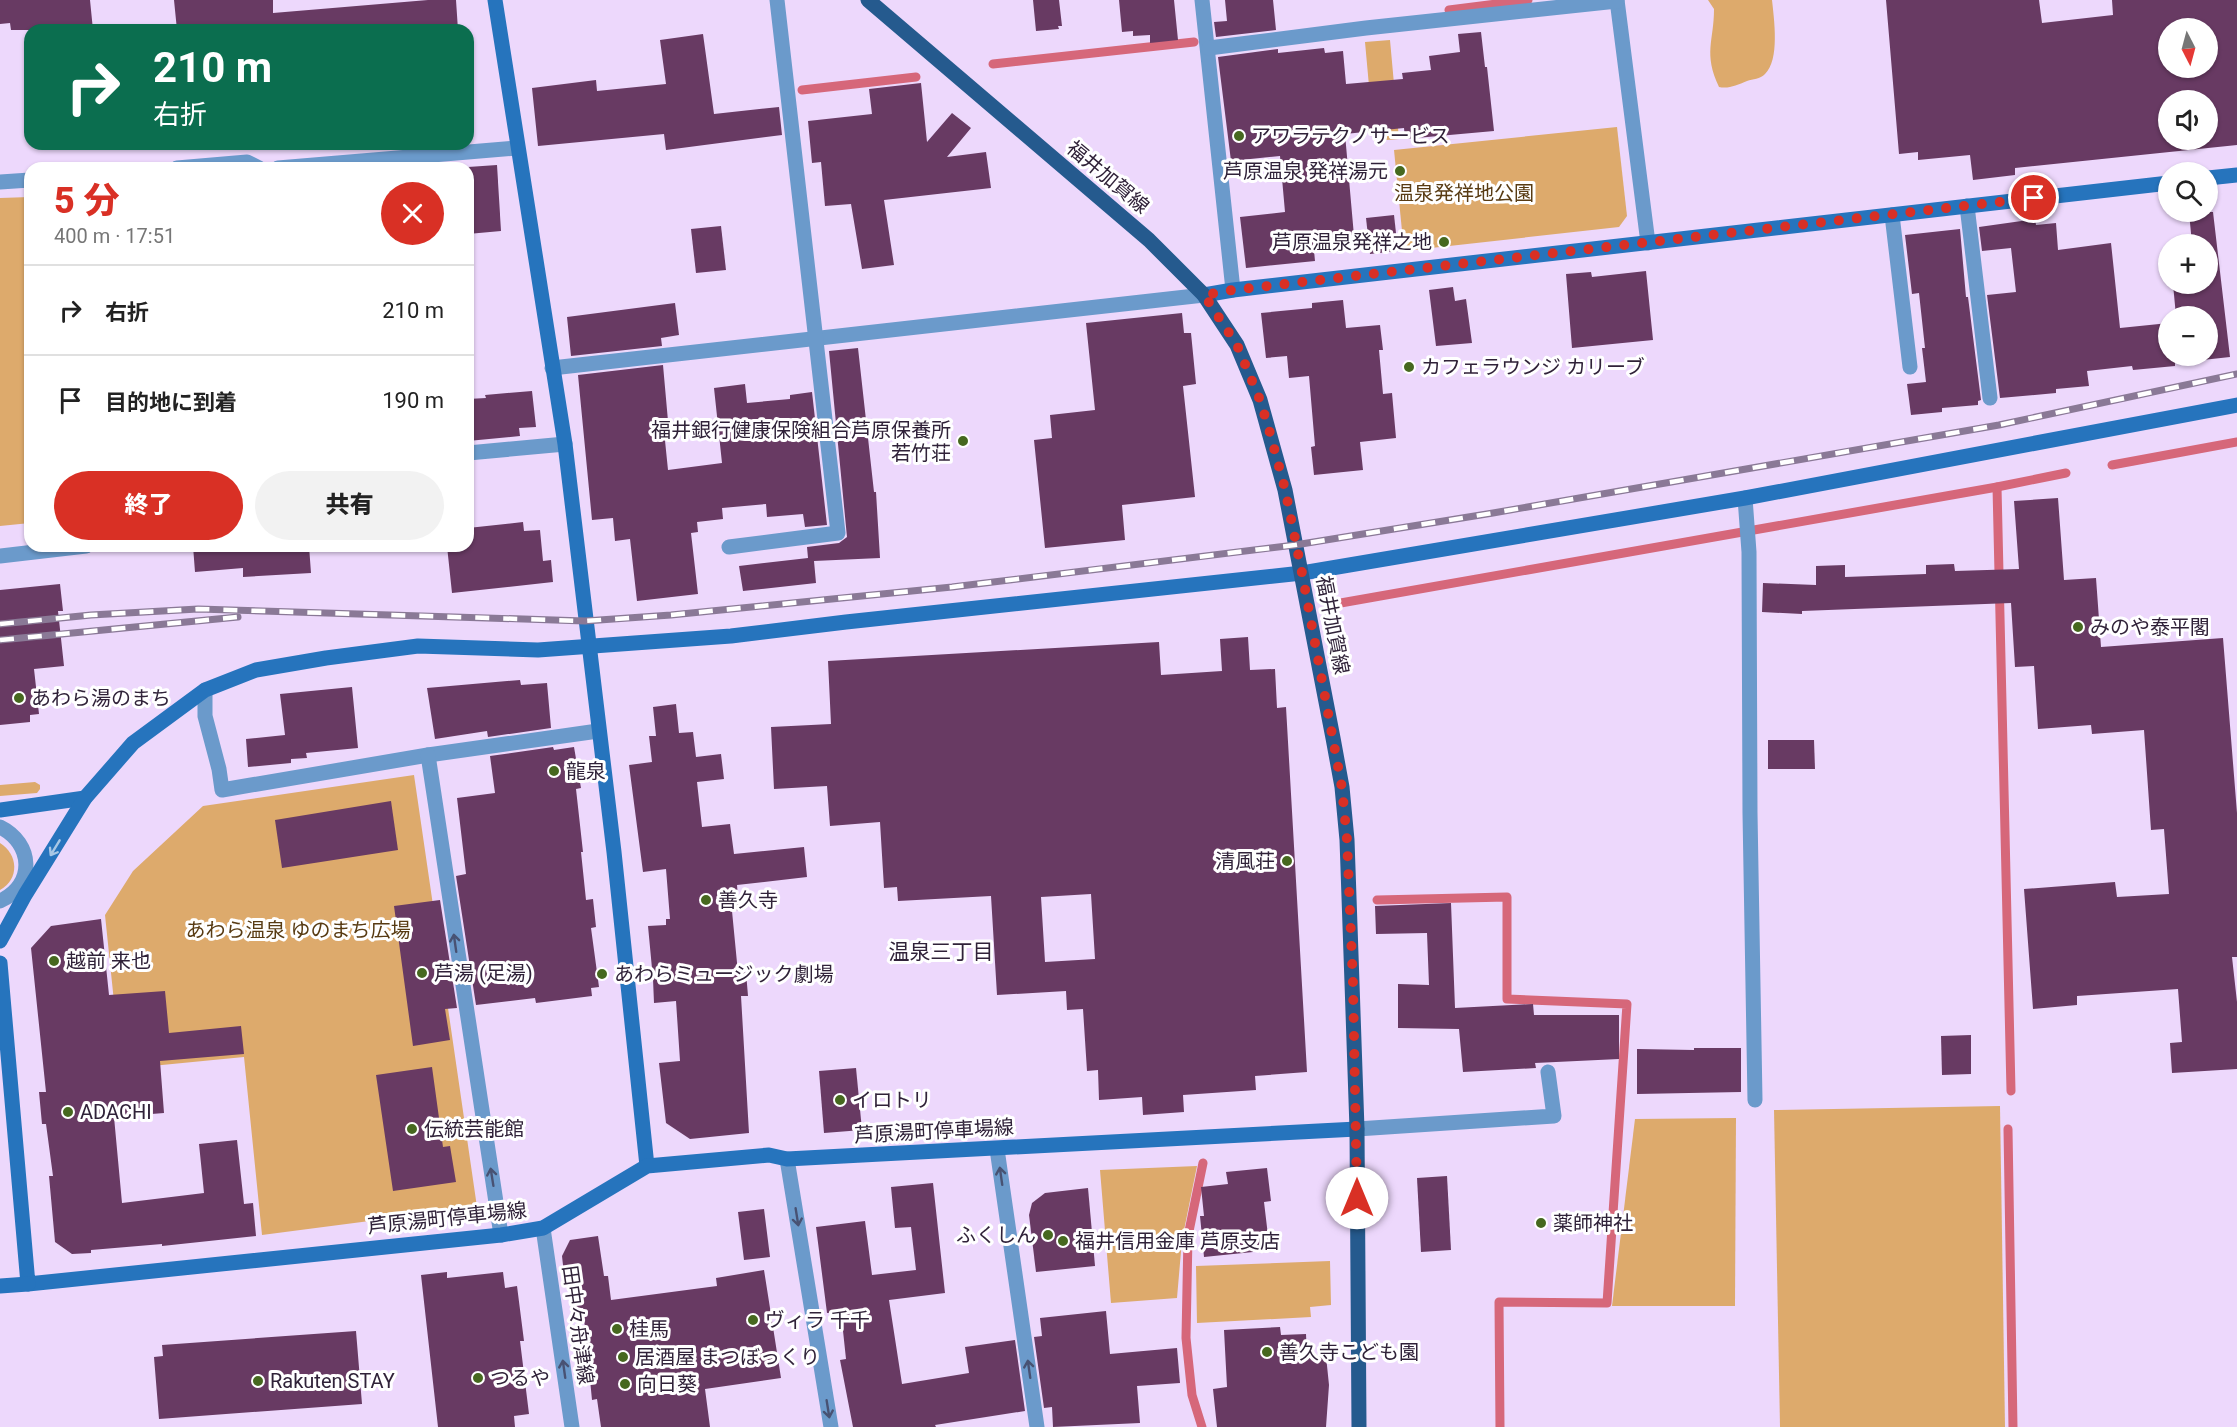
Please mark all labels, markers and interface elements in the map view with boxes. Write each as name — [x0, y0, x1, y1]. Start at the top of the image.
north arrow — [2158, 18, 2218, 78]
map controls — [2158, 18, 2218, 366]
text: 210 m — [153, 43, 272, 92]
icon: right — [54, 48, 132, 126]
button: sound — [2158, 90, 2218, 150]
text: 右折 — [153, 99, 207, 131]
place label: アワラテクノサービス — [1251, 124, 1450, 148]
marker: アワラテクノサービス — [1232, 129, 1246, 143]
street label: 福井加賀線 — [1062, 136, 1154, 218]
place label: 芦原温泉 発祥湯元 — [1223, 159, 1388, 183]
button: search — [2158, 162, 2218, 222]
marker: 芦原温泉 発祥湯元 — [1393, 164, 1407, 178]
pin — [2008, 172, 2059, 223]
text: 5 分 — [54, 180, 120, 222]
park label: 温泉発祥地公園 — [1394, 181, 1534, 205]
icon: arrive — [2017, 181, 2050, 214]
button: close — [381, 182, 444, 245]
text: 400 m · 17:51 — [54, 224, 175, 248]
place label: 芦原温泉発祥之地 — [1272, 230, 1432, 254]
button: + — [2158, 234, 2218, 294]
marker: 芦原温泉発祥之地 — [1437, 235, 1451, 249]
icon: right — [54, 294, 87, 327]
text: 210 m — [382, 298, 444, 323]
text: 右折 — [105, 300, 149, 325]
button: − — [2158, 306, 2218, 366]
place label: カフェラウンジ カリーブ — [1421, 355, 1645, 379]
marker: カフェラウンジ カリーブ — [1402, 360, 1416, 374]
icon: arrive — [54, 384, 87, 417]
text: 190 m — [382, 388, 444, 413]
text: 目的地に到着 — [105, 390, 237, 415]
place label: 福井銀行健康保険組合芦原保養所 若竹荘 — [651, 418, 951, 465]
marker: 福井銀行健康保険組合芦原保養所 若竹荘 — [956, 434, 970, 448]
button: 終了 — [54, 471, 243, 540]
button: 共有 — [255, 471, 444, 540]
street label: 福井加賀線 — [1312, 574, 1354, 676]
place label: みのや泰平閣 — [2090, 615, 2210, 639]
marker: みのや泰平閣 — [2071, 620, 2085, 634]
place label: あわら湯のまち — [31, 686, 171, 710]
marker: あわら湯のまち — [12, 691, 26, 705]
place label: 龍泉 — [566, 759, 606, 783]
marker: 龍泉 — [547, 764, 561, 778]
one-way arrow — [48, 839, 60, 856]
place label: 清風荘 — [1215, 849, 1275, 873]
marker: 清風荘 — [1280, 854, 1294, 868]
place label: 善久寺 — [718, 888, 778, 912]
marker: 善久寺 — [699, 893, 713, 907]
park label: あわら温泉 ゆのまち広場 — [186, 918, 410, 942]
one-way arrow — [450, 933, 461, 953]
district label: 温泉三丁目 — [889, 940, 994, 964]
place label: 越前 来也 — [66, 949, 151, 973]
marker: 越前 来也 — [47, 954, 61, 968]
place label: 芦湯 (足湯) — [434, 961, 533, 985]
place label: あわらミュージック劇場 — [614, 962, 834, 986]
marker: 芦湯 (足湯) — [415, 966, 429, 980]
marker: あわらミュージック劇場 — [595, 967, 609, 981]
place label: イロトリ — [852, 1088, 932, 1112]
marker: イロトリ — [833, 1093, 847, 1107]
place label: ADACHI — [80, 1100, 152, 1124]
marker: ADACHI — [61, 1105, 75, 1119]
street label: 芦原湯町停車場線 — [853, 1115, 1015, 1147]
place label: 伝統芸能館 — [424, 1117, 524, 1141]
marker: 伝統芸能館 — [405, 1122, 419, 1136]
position arrow — [1325, 1166, 1389, 1230]
one-way arrow — [995, 1167, 1006, 1186]
one-way arrow — [486, 1168, 497, 1187]
street label: 芦原湯町停車場線 — [366, 1198, 528, 1238]
one-way arrow — [791, 1207, 802, 1226]
place label: 薬師神社 — [1553, 1211, 1633, 1235]
marker: 薬師神社 — [1534, 1216, 1548, 1230]
place label: ふくしん — [956, 1223, 1036, 1247]
marker: ふくしん — [1041, 1228, 1055, 1242]
place label: 福井信用金庫 芦原支店 — [1075, 1229, 1280, 1253]
marker: 福井信用金庫 芦原支店 — [1056, 1234, 1070, 1248]
street label: 田中々舟津線 — [558, 1264, 598, 1386]
place label: ヴィラ 千千 — [765, 1308, 870, 1332]
marker: ヴィラ 千千 — [746, 1313, 760, 1327]
place label: 桂馬 — [629, 1317, 669, 1341]
marker: 桂馬 — [610, 1322, 624, 1336]
place label: 善久寺こども園 — [1279, 1340, 1419, 1364]
place label: 居酒屋 まつぼっくり — [635, 1345, 820, 1369]
marker: 善久寺こども園 — [1260, 1345, 1274, 1359]
marker: 居酒屋 まつぼっくり — [616, 1350, 630, 1364]
one-way arrow — [558, 1360, 569, 1380]
one-way arrow — [1023, 1360, 1034, 1379]
place label: つるや — [490, 1366, 550, 1390]
place label: Rakuten STAY — [270, 1369, 395, 1393]
marker: つるや — [471, 1371, 485, 1385]
place label: 向日葵 — [637, 1372, 697, 1396]
marker: Rakuten STAY — [251, 1374, 265, 1388]
marker: 向日葵 — [618, 1377, 632, 1391]
one-way arrow — [823, 1399, 834, 1419]

